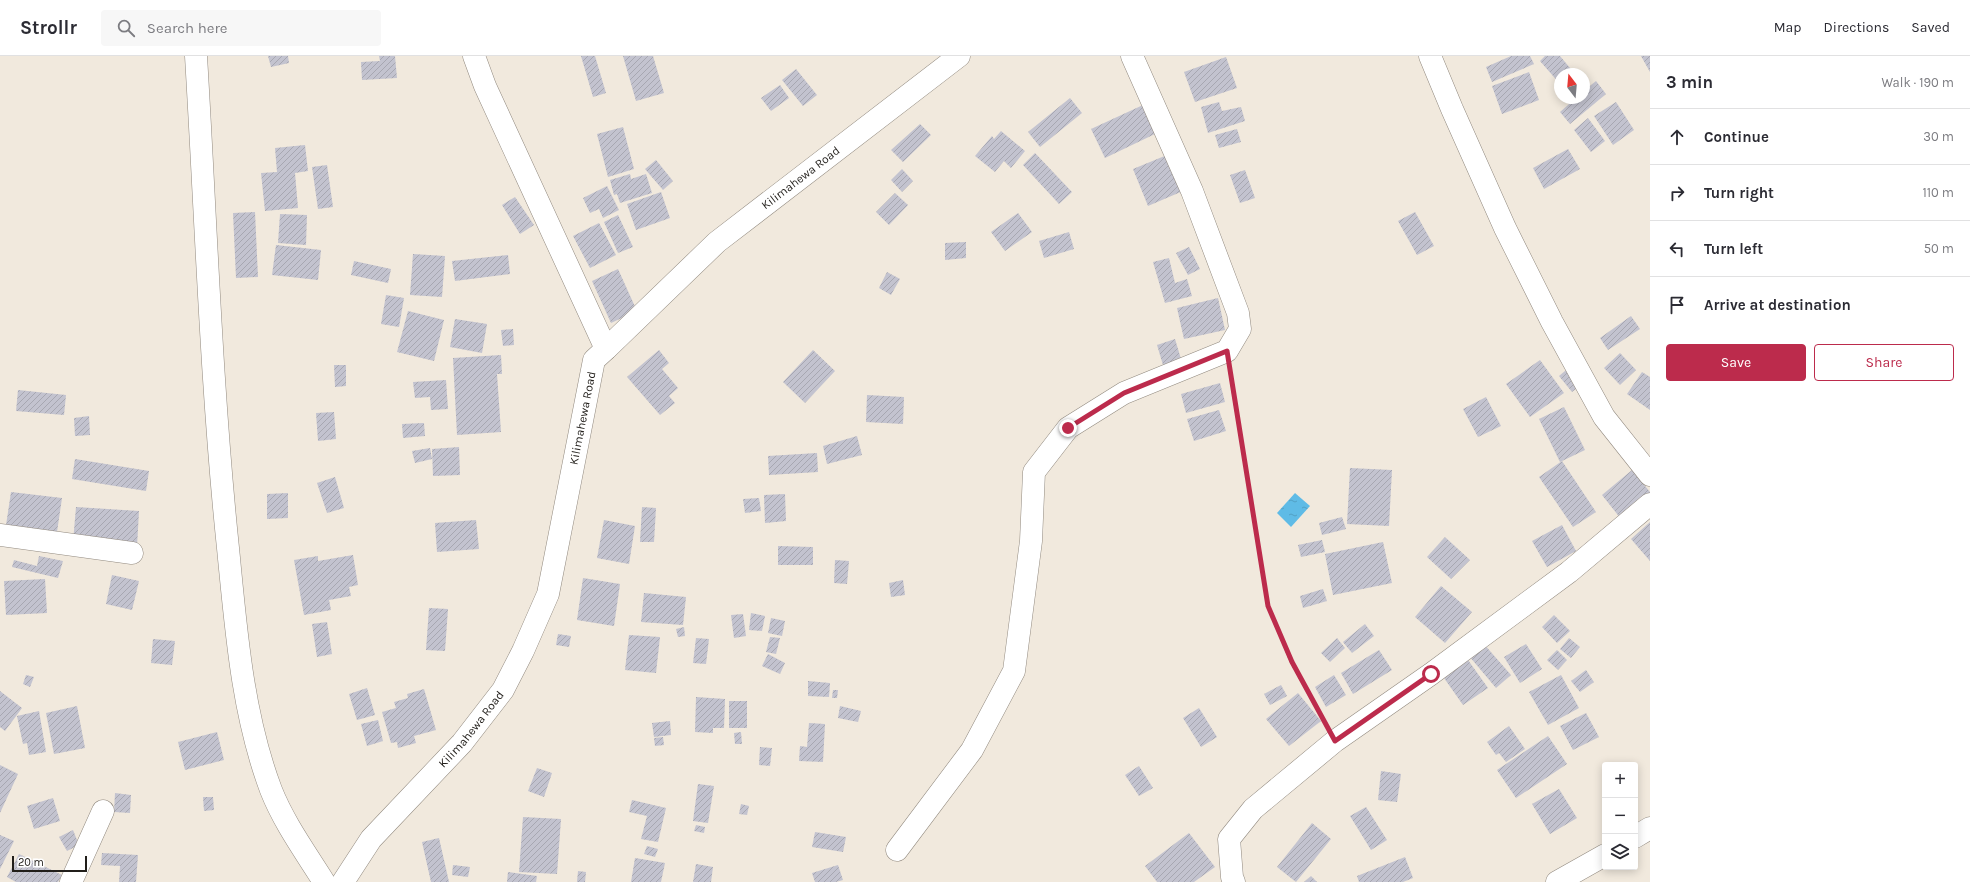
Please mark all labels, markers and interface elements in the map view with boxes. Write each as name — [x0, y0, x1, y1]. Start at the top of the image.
search box — [101, 10, 381, 46]
text: Strollr — [20, 17, 77, 39]
icon: search — [115, 17, 137, 39]
text: Search here — [147, 19, 228, 37]
text: Map — [1774, 19, 1802, 36]
text: Directions — [1824, 19, 1889, 36]
text: Saved — [1911, 19, 1950, 36]
north arrow — [1554, 68, 1590, 104]
text: 3 min — [1666, 72, 1713, 92]
text: Walk · 190 m — [1881, 75, 1954, 90]
icon: ahead — [1666, 126, 1688, 148]
text: Continue — [1704, 128, 1769, 146]
text: 30 m — [1923, 129, 1954, 144]
street label: Kilimahewa Road — [759, 143, 842, 212]
icon: right — [1666, 182, 1688, 204]
text: Turn right — [1704, 184, 1774, 202]
text: 110 m — [1922, 185, 1954, 200]
icon: left — [1666, 238, 1688, 260]
text: Turn left — [1704, 240, 1763, 258]
text: 50 m — [1924, 241, 1954, 256]
icon: arrive — [1666, 294, 1688, 316]
text: Arrive at destination — [1704, 296, 1851, 314]
button: Save — [1666, 344, 1806, 381]
button: Share — [1814, 344, 1954, 381]
street label: Kilimahewa Road — [567, 370, 599, 466]
route end — [1059, 419, 1077, 437]
route start — [1422, 665, 1440, 683]
street label: Kilimahewa Road — [436, 688, 507, 770]
map controls — [1602, 762, 1638, 870]
button: + — [1602, 762, 1638, 798]
button: − — [1602, 798, 1638, 834]
button: layers — [1602, 834, 1638, 870]
scale bar — [12, 854, 87, 873]
text: 20 m — [18, 856, 44, 869]

